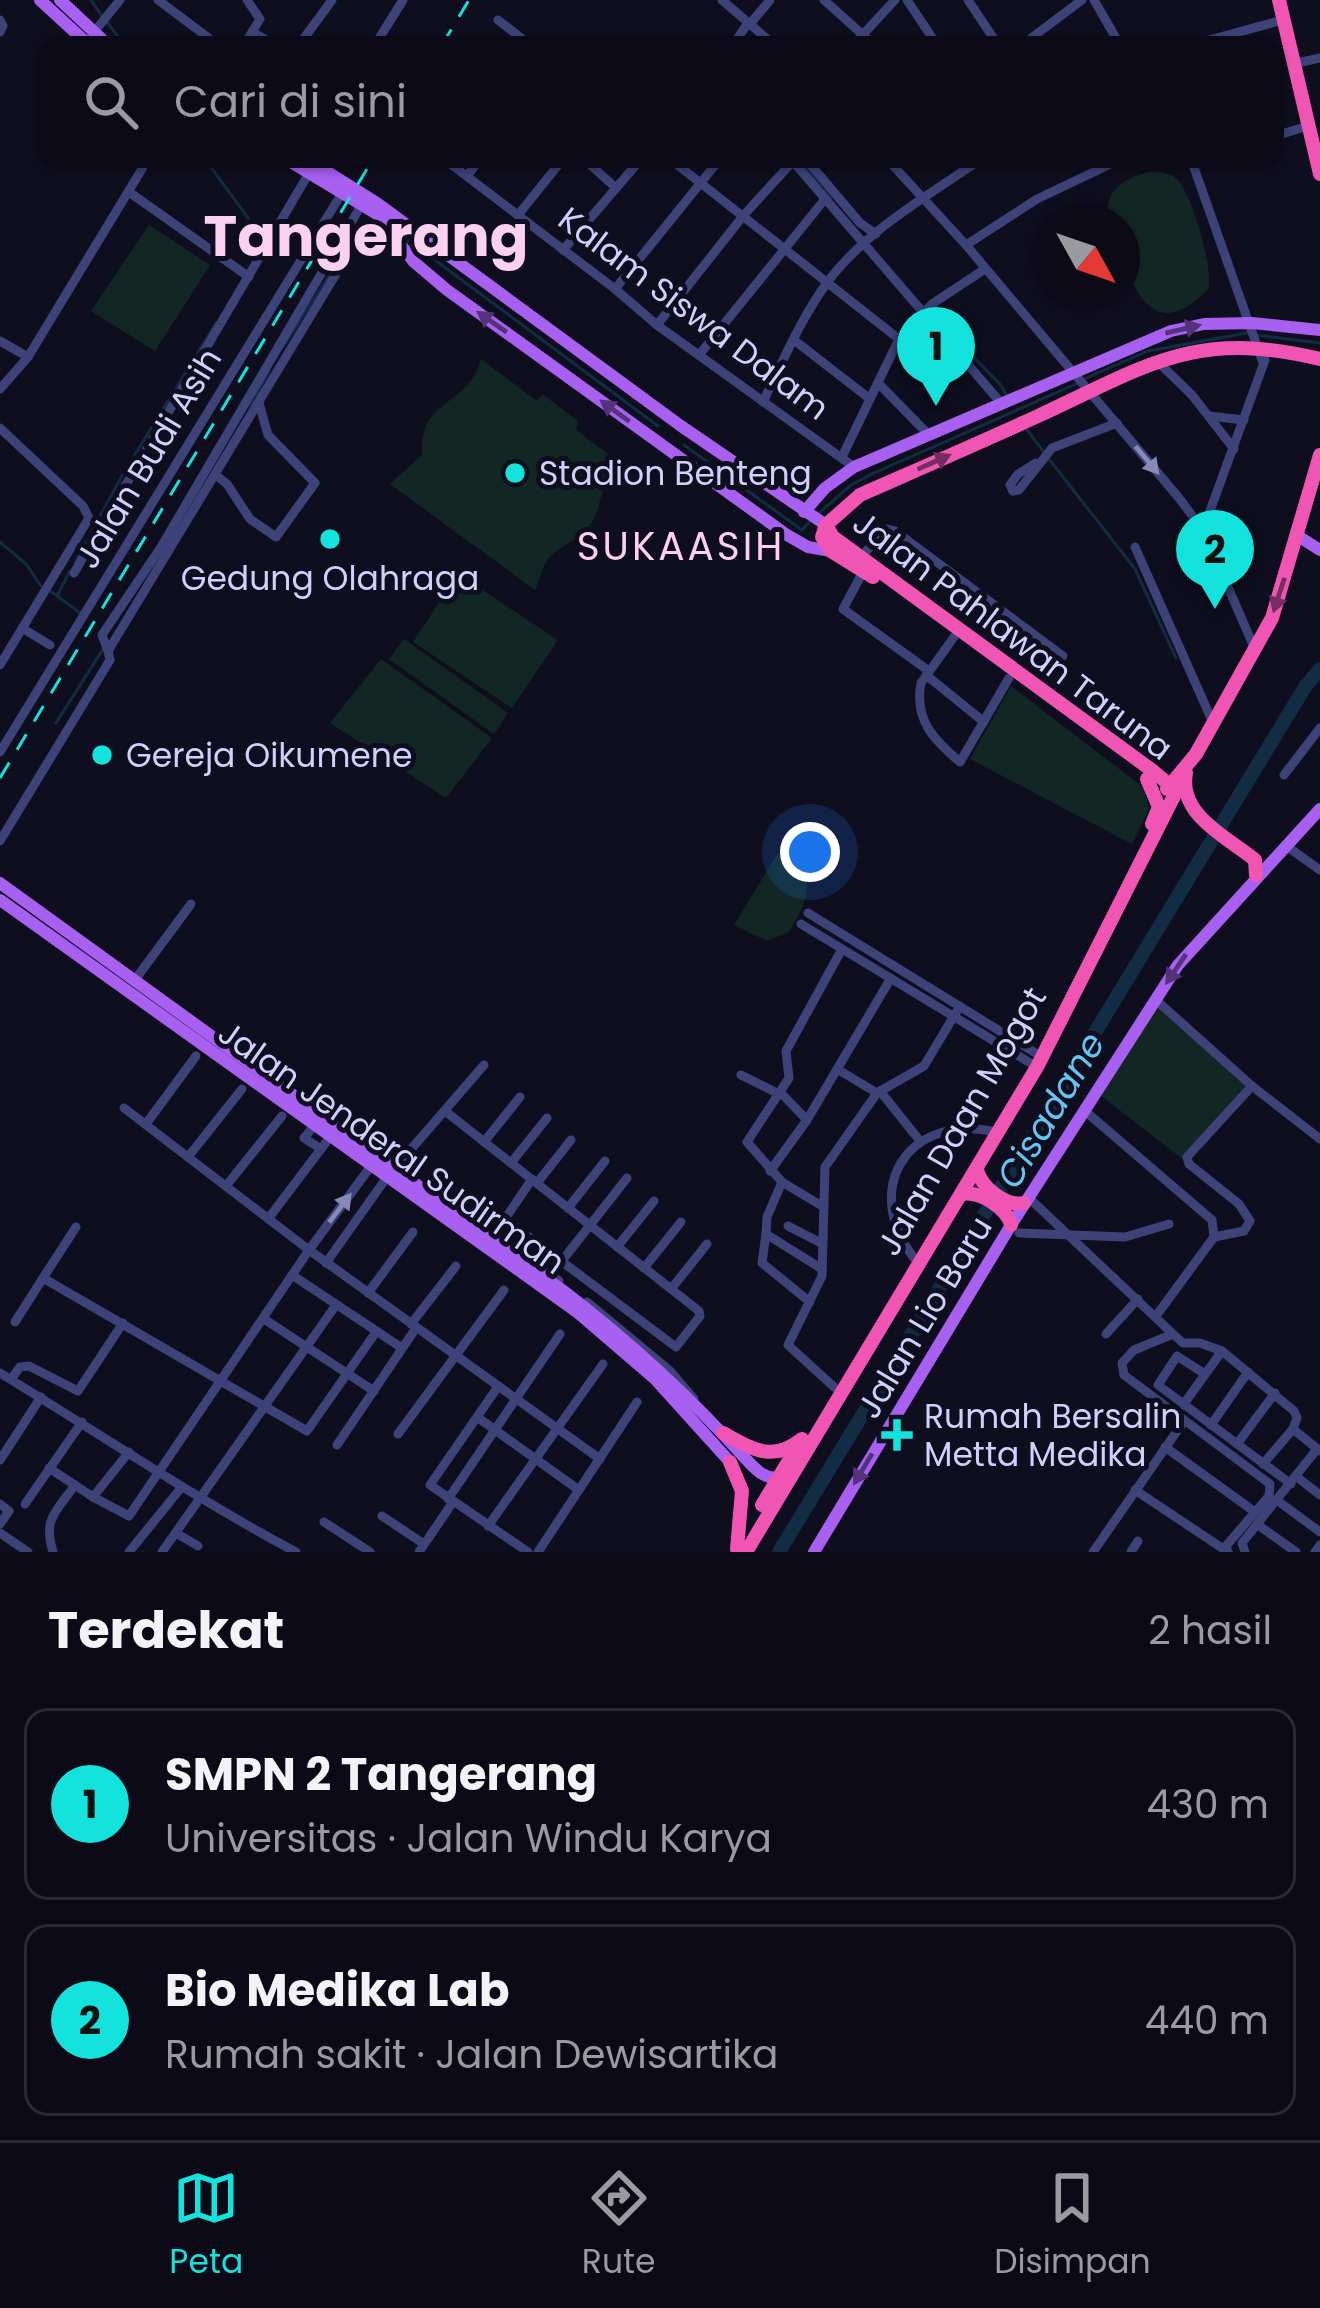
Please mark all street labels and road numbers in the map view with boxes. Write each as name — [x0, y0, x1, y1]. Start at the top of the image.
street label: Kalam Siswa Dalam — [548, 196, 839, 431]
street label: Jalan Budi Asih — [64, 339, 233, 577]
street label: Jalan Pahlawan Taruna — [843, 499, 1182, 771]
street label: Jalan Daan Mogot — [865, 978, 1058, 1264]
street label: Jalan Jenderal Sudirman — [209, 1009, 575, 1285]
street label: Jalan Lio Baru — [845, 1207, 1003, 1427]

